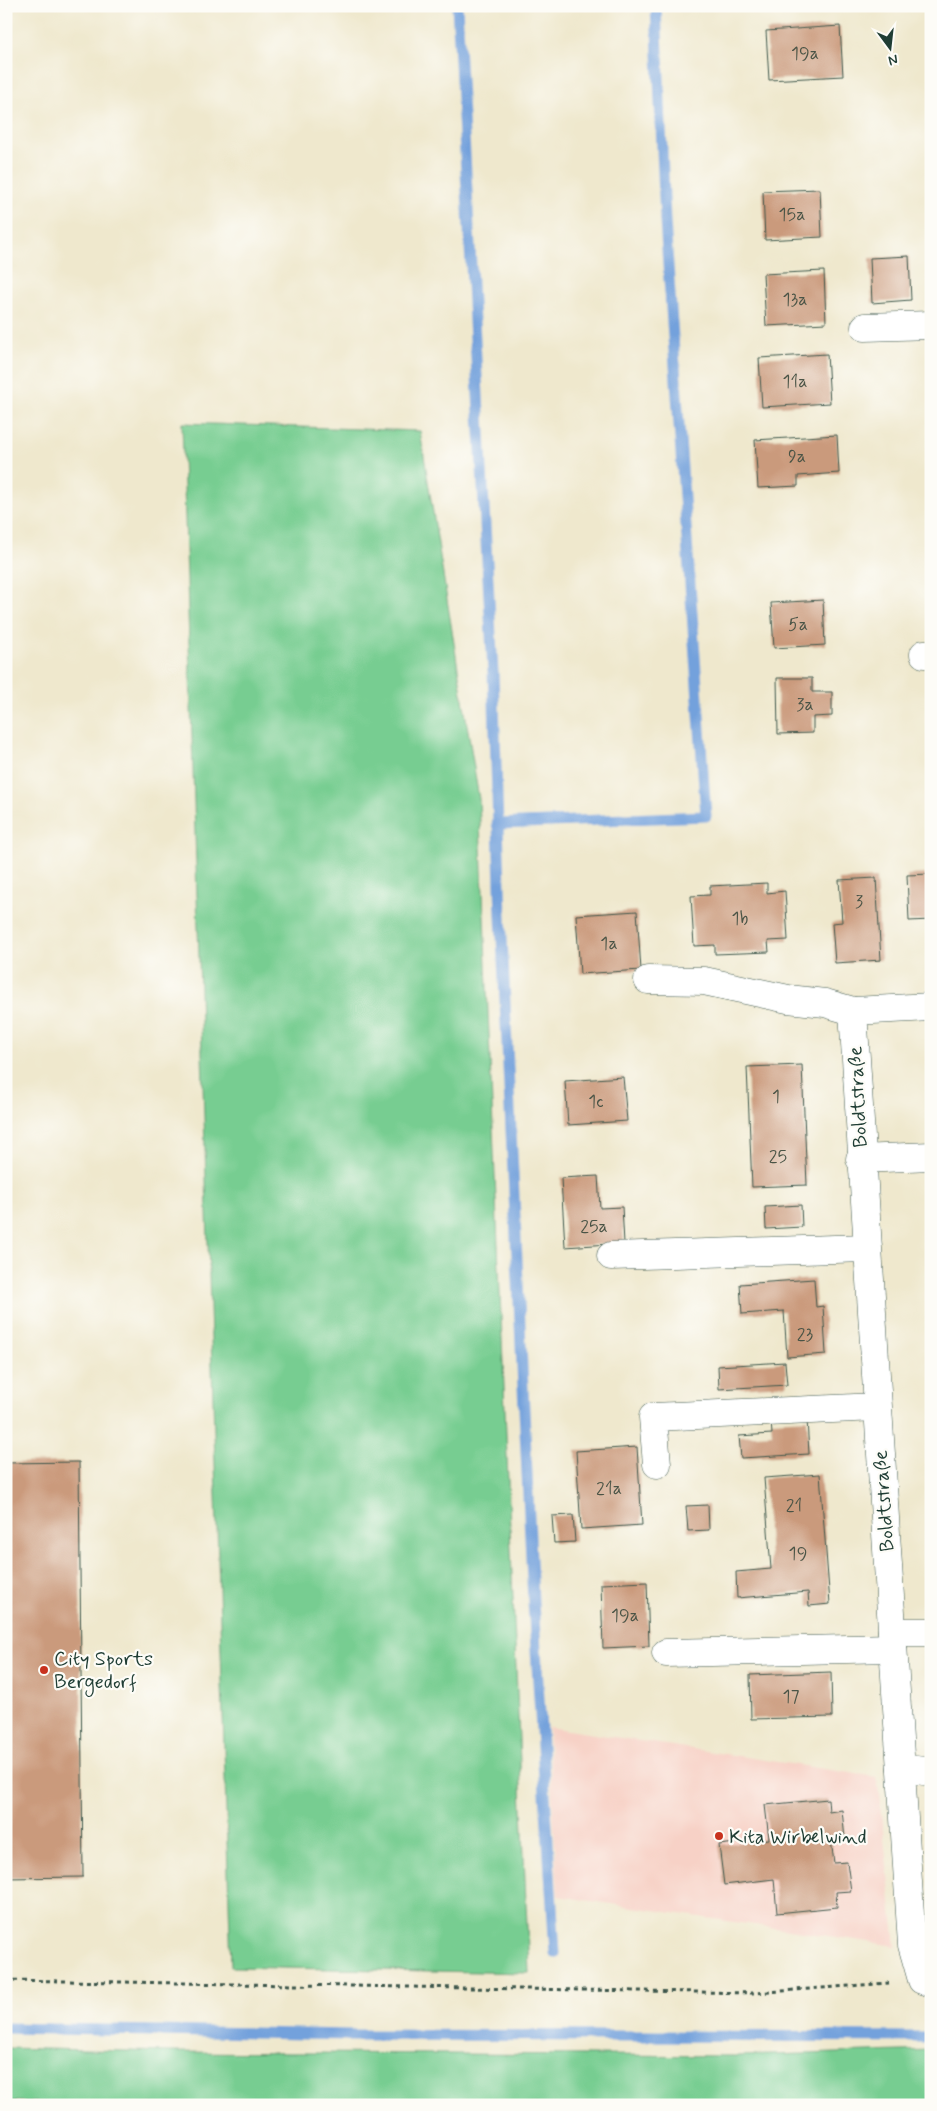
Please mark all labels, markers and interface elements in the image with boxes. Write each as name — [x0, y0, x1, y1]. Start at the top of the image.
north arrow — [864, 22, 914, 72]
house number: 19a — [791, 42, 819, 66]
text: N — [886, 50, 900, 69]
house number: 15a — [779, 203, 805, 227]
house number: 13a — [783, 288, 807, 312]
house number: 11a — [782, 370, 808, 394]
house number: 9a — [788, 445, 806, 469]
house number: 5a — [788, 613, 808, 637]
house number: 3a — [796, 693, 814, 717]
house number: 3 — [855, 890, 863, 914]
house number: 1b — [732, 907, 749, 931]
house number: 1a — [600, 932, 618, 956]
street label: Boldtstraße — [842, 1045, 875, 1148]
house number: 1 — [772, 1085, 780, 1109]
house number: 1c — [588, 1090, 604, 1114]
house number: 25 — [769, 1145, 787, 1169]
house number: 25a — [580, 1215, 608, 1239]
house number: 23 — [797, 1323, 814, 1347]
street label: Boldtstraße — [867, 1449, 902, 1553]
house number: 21a — [596, 1477, 622, 1501]
house number: 21 — [786, 1494, 802, 1518]
house number: 19 — [789, 1542, 807, 1566]
house number: 19a — [611, 1604, 639, 1628]
place label: City Sports Bergedorf — [54, 1646, 153, 1697]
marker: City Sports Bergedorf — [38, 1664, 50, 1676]
house number: 17 — [782, 1685, 800, 1709]
place label: Kita Wirbelwind — [729, 1824, 867, 1851]
marker: Kita Wirbelwind — [713, 1830, 725, 1842]

